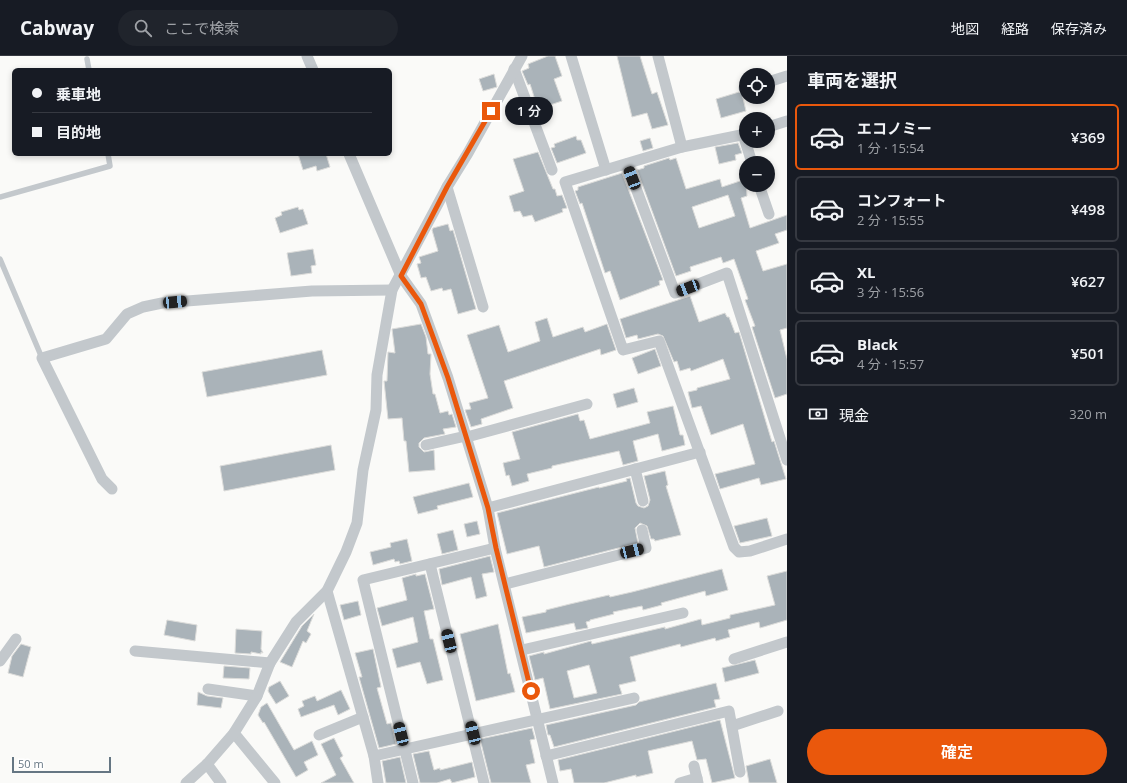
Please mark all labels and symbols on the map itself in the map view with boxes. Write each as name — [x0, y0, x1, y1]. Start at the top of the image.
callout: 1 分 — [505, 97, 553, 125]
route end — [482, 102, 500, 120]
car — [622, 165, 642, 191]
car — [675, 278, 701, 298]
car — [163, 295, 187, 309]
car — [619, 542, 645, 560]
car — [440, 628, 458, 654]
route start — [522, 682, 540, 700]
car — [464, 720, 482, 746]
car — [392, 721, 410, 747]
scale bar — [12, 755, 111, 774]

